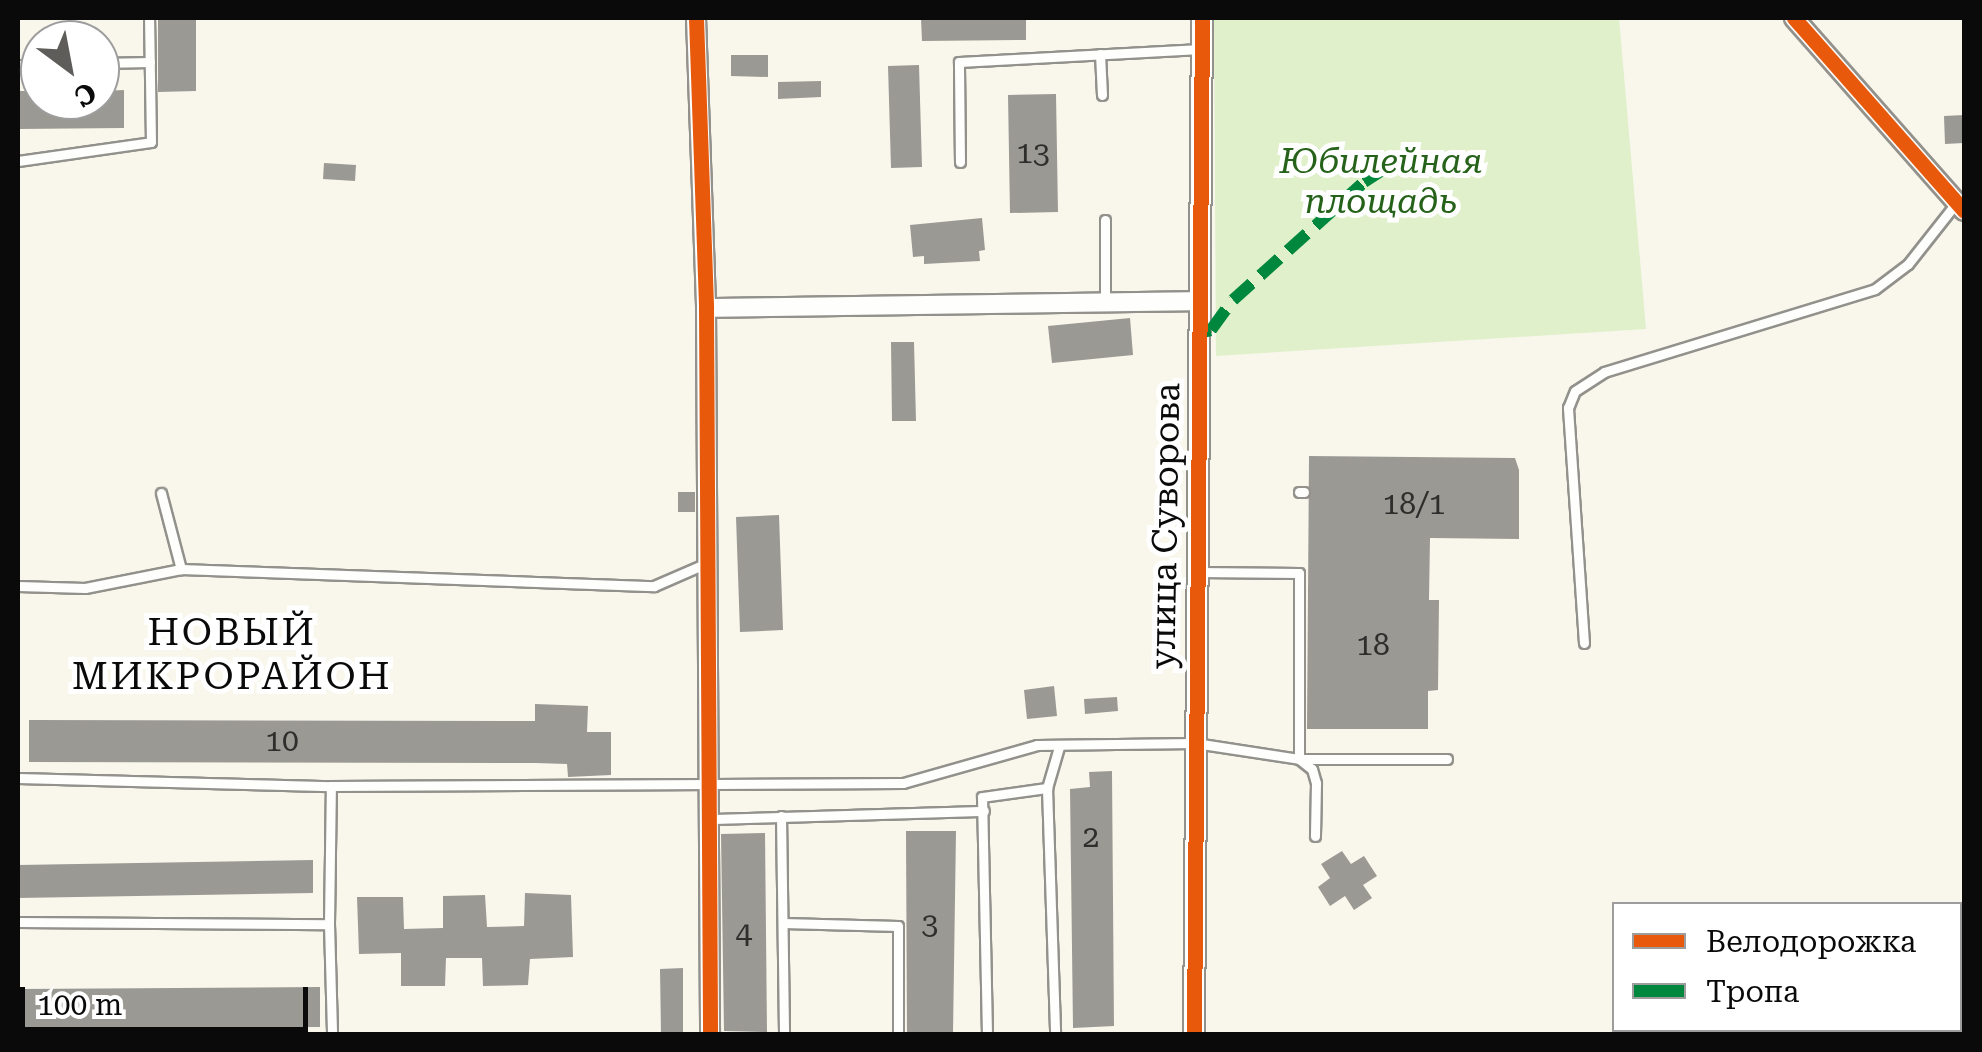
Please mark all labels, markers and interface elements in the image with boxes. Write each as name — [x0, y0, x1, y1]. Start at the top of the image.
north arrow — [20, 20, 120, 120]
text: С — [68, 75, 102, 113]
house number: 13 — [1016, 135, 1050, 171]
park label: Юбилейная площадь — [1280, 141, 1482, 223]
street label: улица Суворова — [1143, 383, 1189, 669]
house number: 18/1 — [1383, 486, 1445, 522]
district label: НОВЫЙ МИКРОРАЙОН — [72, 610, 392, 699]
house number: 18 — [1356, 627, 1390, 663]
house number: 10 — [265, 723, 299, 759]
house number: 2 — [1083, 819, 1099, 855]
legend — [1612, 902, 1962, 1032]
house number: 3 — [922, 906, 938, 942]
house number: 4 — [736, 915, 752, 951]
text: Велодорожка — [1706, 924, 1916, 959]
scale bar — [25, 967, 312, 1029]
text: Тропа — [1706, 974, 1799, 1009]
text: 100 m — [37, 987, 122, 1022]

